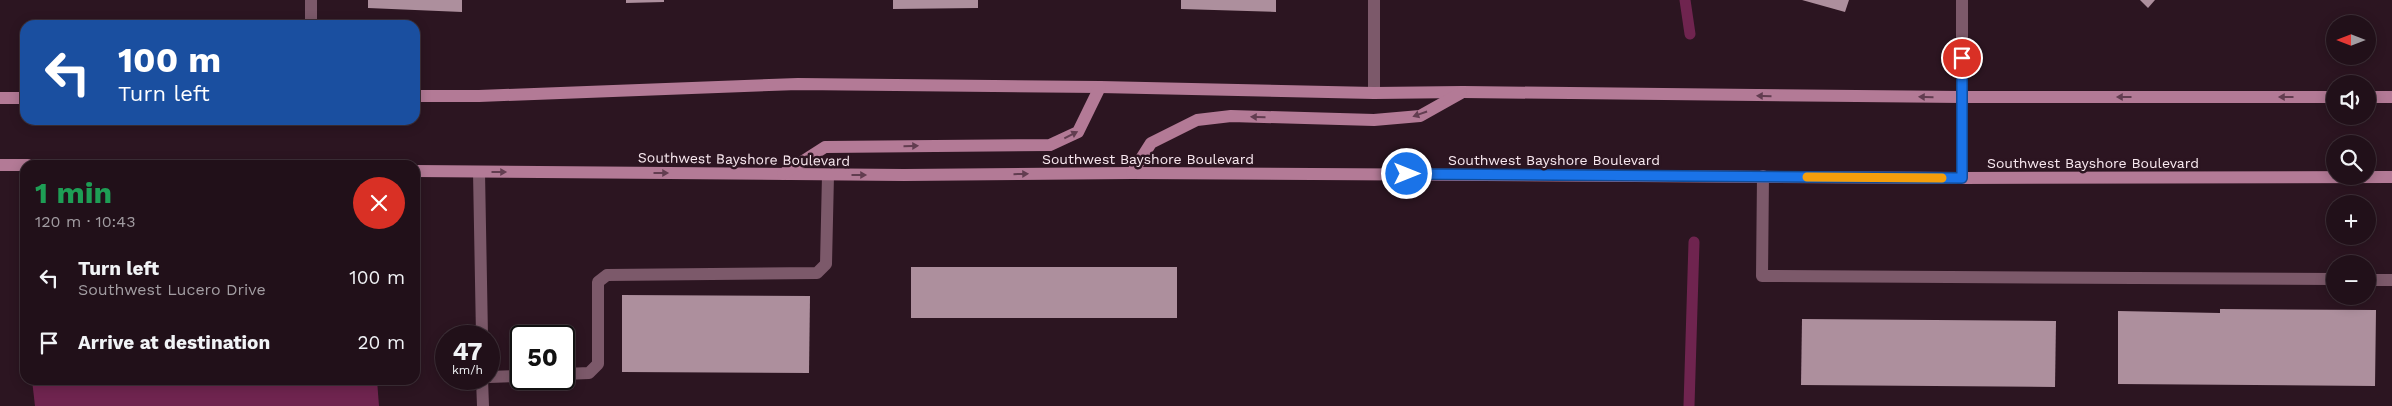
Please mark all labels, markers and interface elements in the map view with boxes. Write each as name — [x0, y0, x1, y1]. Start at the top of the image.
north arrow — [2326, 15, 2376, 65]
map controls — [2326, 15, 2376, 305]
pin — [1941, 37, 1983, 79]
text: 100 m — [118, 39, 221, 81]
icon: left — [35, 40, 100, 105]
icon: arrive — [1948, 44, 1976, 72]
button: sound — [2326, 75, 2376, 125]
text: Turn left — [118, 81, 210, 106]
one-way arrow — [1756, 92, 1772, 100]
one-way arrow — [1918, 93, 1934, 101]
one-way arrow — [2115, 93, 2131, 101]
one-way arrow — [2278, 93, 2294, 101]
one-way arrow — [1412, 110, 1427, 118]
one-way arrow — [1250, 113, 1266, 121]
one-way arrow — [1064, 131, 1079, 139]
button: search — [2326, 135, 2376, 185]
one-way arrow — [903, 142, 919, 150]
position arrow — [1380, 147, 1432, 199]
street label: Southwest Bayshore Boulevard — [638, 149, 850, 169]
street label: Southwest Bayshore Boulevard — [1042, 151, 1254, 167]
street label: Southwest Bayshore Boulevard — [1448, 152, 1660, 168]
street label: Southwest Bayshore Boulevard — [1987, 155, 2199, 171]
one-way arrow — [491, 168, 507, 176]
one-way arrow — [653, 169, 669, 177]
one-way arrow — [1013, 170, 1029, 178]
one-way arrow — [851, 171, 867, 179]
text: 1 min — [35, 175, 112, 210]
button: close — [353, 177, 405, 229]
button: + — [2326, 195, 2376, 245]
text: 120 m · 10:43 — [35, 212, 135, 231]
button: − — [2326, 255, 2376, 305]
text: Turn left — [78, 257, 159, 280]
icon: left — [35, 264, 63, 292]
text: 100 m — [349, 266, 405, 289]
text: Southwest Lucero Drive — [78, 280, 266, 299]
speed limit sign: 50 — [510, 325, 575, 390]
icon: arrive — [35, 329, 63, 357]
text: Arrive at destination — [78, 331, 270, 354]
text: 20 m — [358, 331, 405, 354]
text: 47 — [452, 337, 483, 366]
text: km/h — [452, 363, 483, 377]

